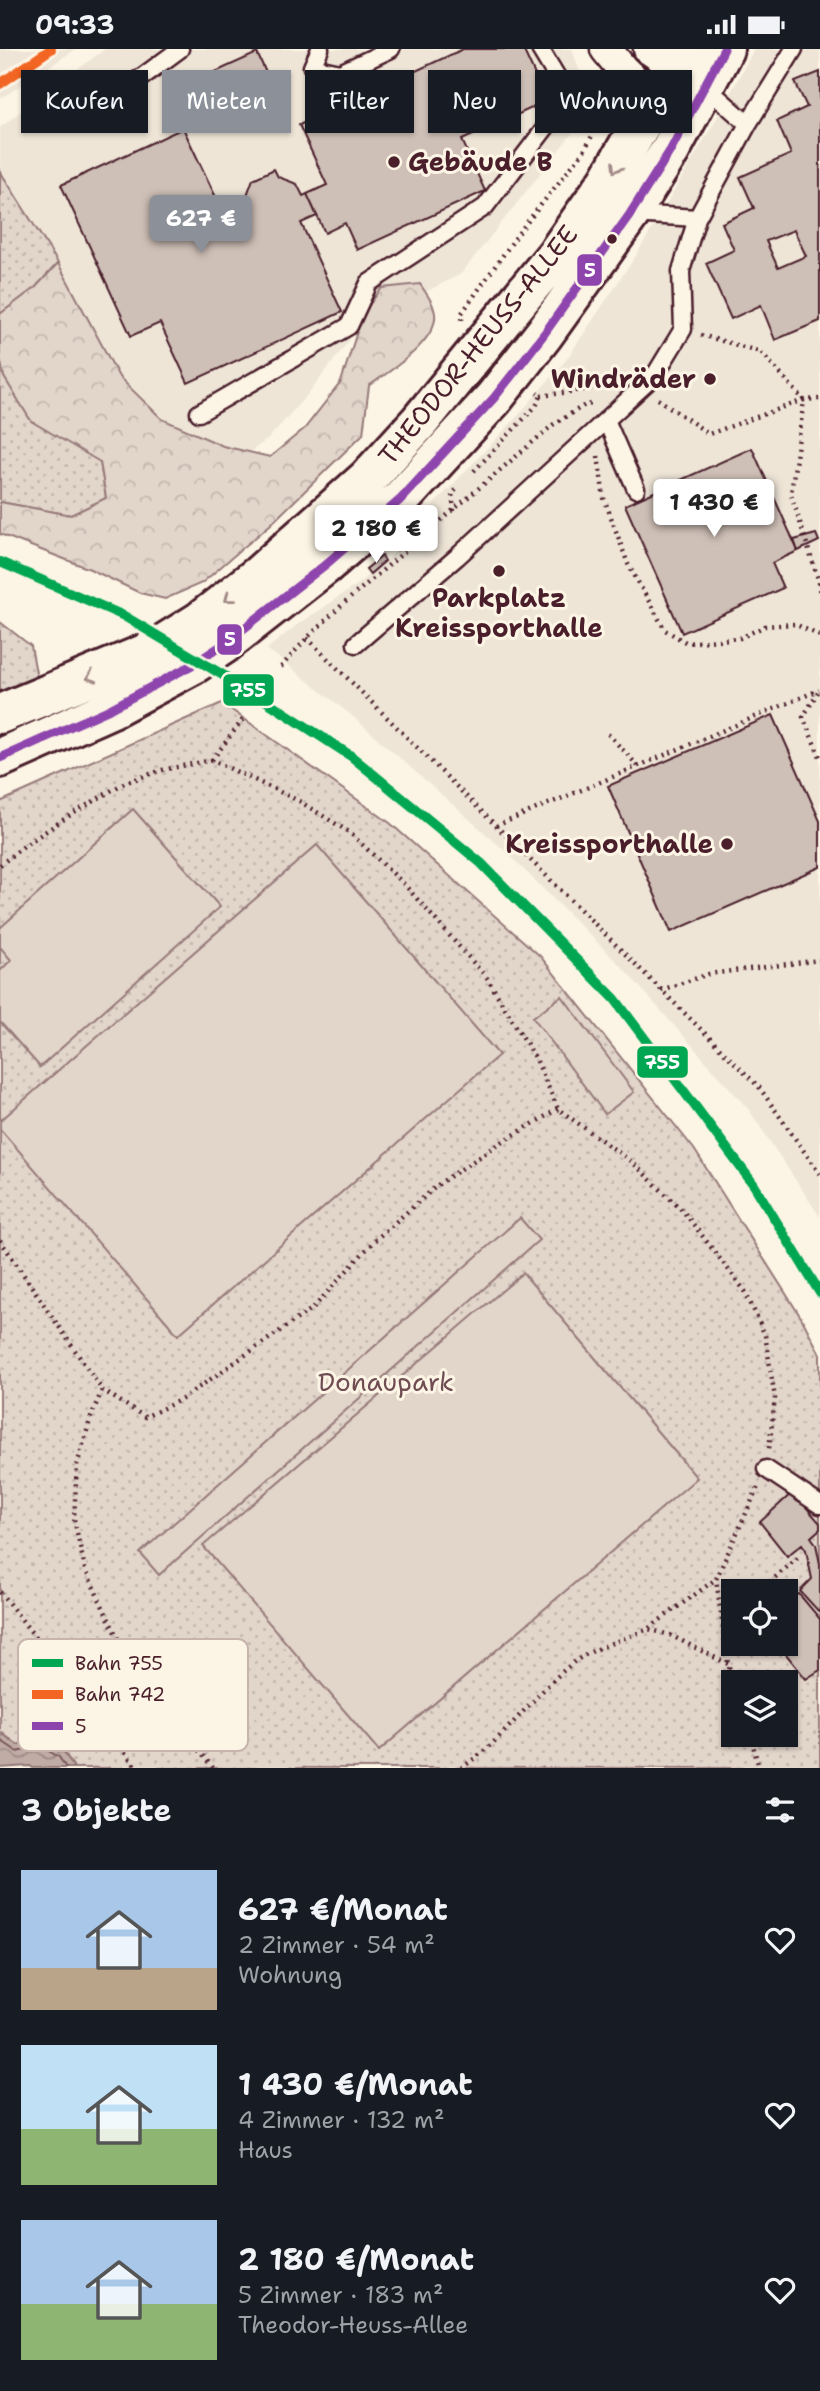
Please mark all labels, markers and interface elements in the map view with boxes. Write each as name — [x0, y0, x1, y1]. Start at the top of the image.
text: 09:33 — [35, 7, 114, 42]
chip: Kaufen — [21, 70, 148, 133]
chip: Mieten — [162, 70, 291, 133]
chip: Filter — [305, 70, 414, 133]
chip: Neu — [428, 70, 521, 133]
chip: Wohnung — [535, 70, 692, 133]
place label: Gebäude B — [408, 144, 553, 179]
marker: Gebäude B — [386, 154, 402, 170]
one-way arrow — [611, 161, 624, 174]
pin: 627 € — [152, 195, 250, 255]
text: 627 € — [166, 203, 236, 233]
street label: THEODOR-HEUSS-ALLEE — [370, 217, 585, 472]
unlabelled marker — [605, 232, 619, 246]
line badge: 5 — [576, 253, 603, 287]
text: 5 — [584, 258, 596, 283]
place label: Windräder — [551, 361, 696, 396]
marker: Windräder — [702, 371, 718, 387]
pin: 1 430 € — [649, 479, 779, 539]
text: 1 430 € — [669, 487, 759, 517]
pin: 2 180 € — [311, 505, 441, 565]
text: 2 180 € — [331, 513, 421, 543]
marker: Parkplatz Kreissporthalle — [491, 563, 507, 579]
place label: Parkplatz Kreissporthalle — [395, 580, 603, 645]
one-way arrow — [224, 590, 236, 603]
line badge: 5 — [216, 623, 243, 656]
text: 5 — [224, 627, 236, 652]
one-way arrow — [86, 669, 99, 683]
line badge: 755 — [222, 673, 275, 707]
text: 755 — [230, 678, 266, 703]
place label: Kreissporthalle — [505, 826, 713, 861]
marker: Kreissporthalle — [719, 836, 735, 852]
line badge: 755 — [636, 1045, 689, 1079]
text: 755 — [644, 1050, 680, 1075]
park label: Donaupark — [318, 1364, 454, 1399]
map controls — [721, 1579, 798, 1747]
button: locate — [721, 1579, 798, 1656]
legend — [18, 1639, 248, 1751]
text: Bahn 755 — [75, 1651, 163, 1676]
button: layers — [721, 1670, 798, 1747]
text: Bahn 742 — [75, 1682, 165, 1707]
text: 5 — [75, 1714, 87, 1739]
text: 3 Objekte — [21, 1790, 171, 1831]
icon: filters — [761, 1791, 799, 1829]
text: 627 €/Monat — [238, 1889, 448, 1930]
icon: home — [77, 1898, 161, 1982]
icon: heart — [761, 1921, 799, 1959]
text: 2 Zimmer · 54 m² — [238, 1930, 435, 1960]
text: Wohnung — [238, 1960, 342, 1990]
text: 1 430 €/Monat — [238, 2064, 473, 2105]
icon: home — [77, 2073, 161, 2157]
icon: heart — [761, 2096, 799, 2134]
text: 4 Zimmer · 132 m² — [238, 2105, 444, 2135]
text: Haus — [238, 2135, 293, 2165]
text: 2 180 €/Monat — [238, 2239, 474, 2280]
icon: home — [77, 2248, 161, 2332]
icon: heart — [761, 2271, 799, 2309]
text: 5 Zimmer · 183 m² — [238, 2280, 444, 2310]
text: Theodor-Heuss-Allee — [238, 2310, 468, 2340]

